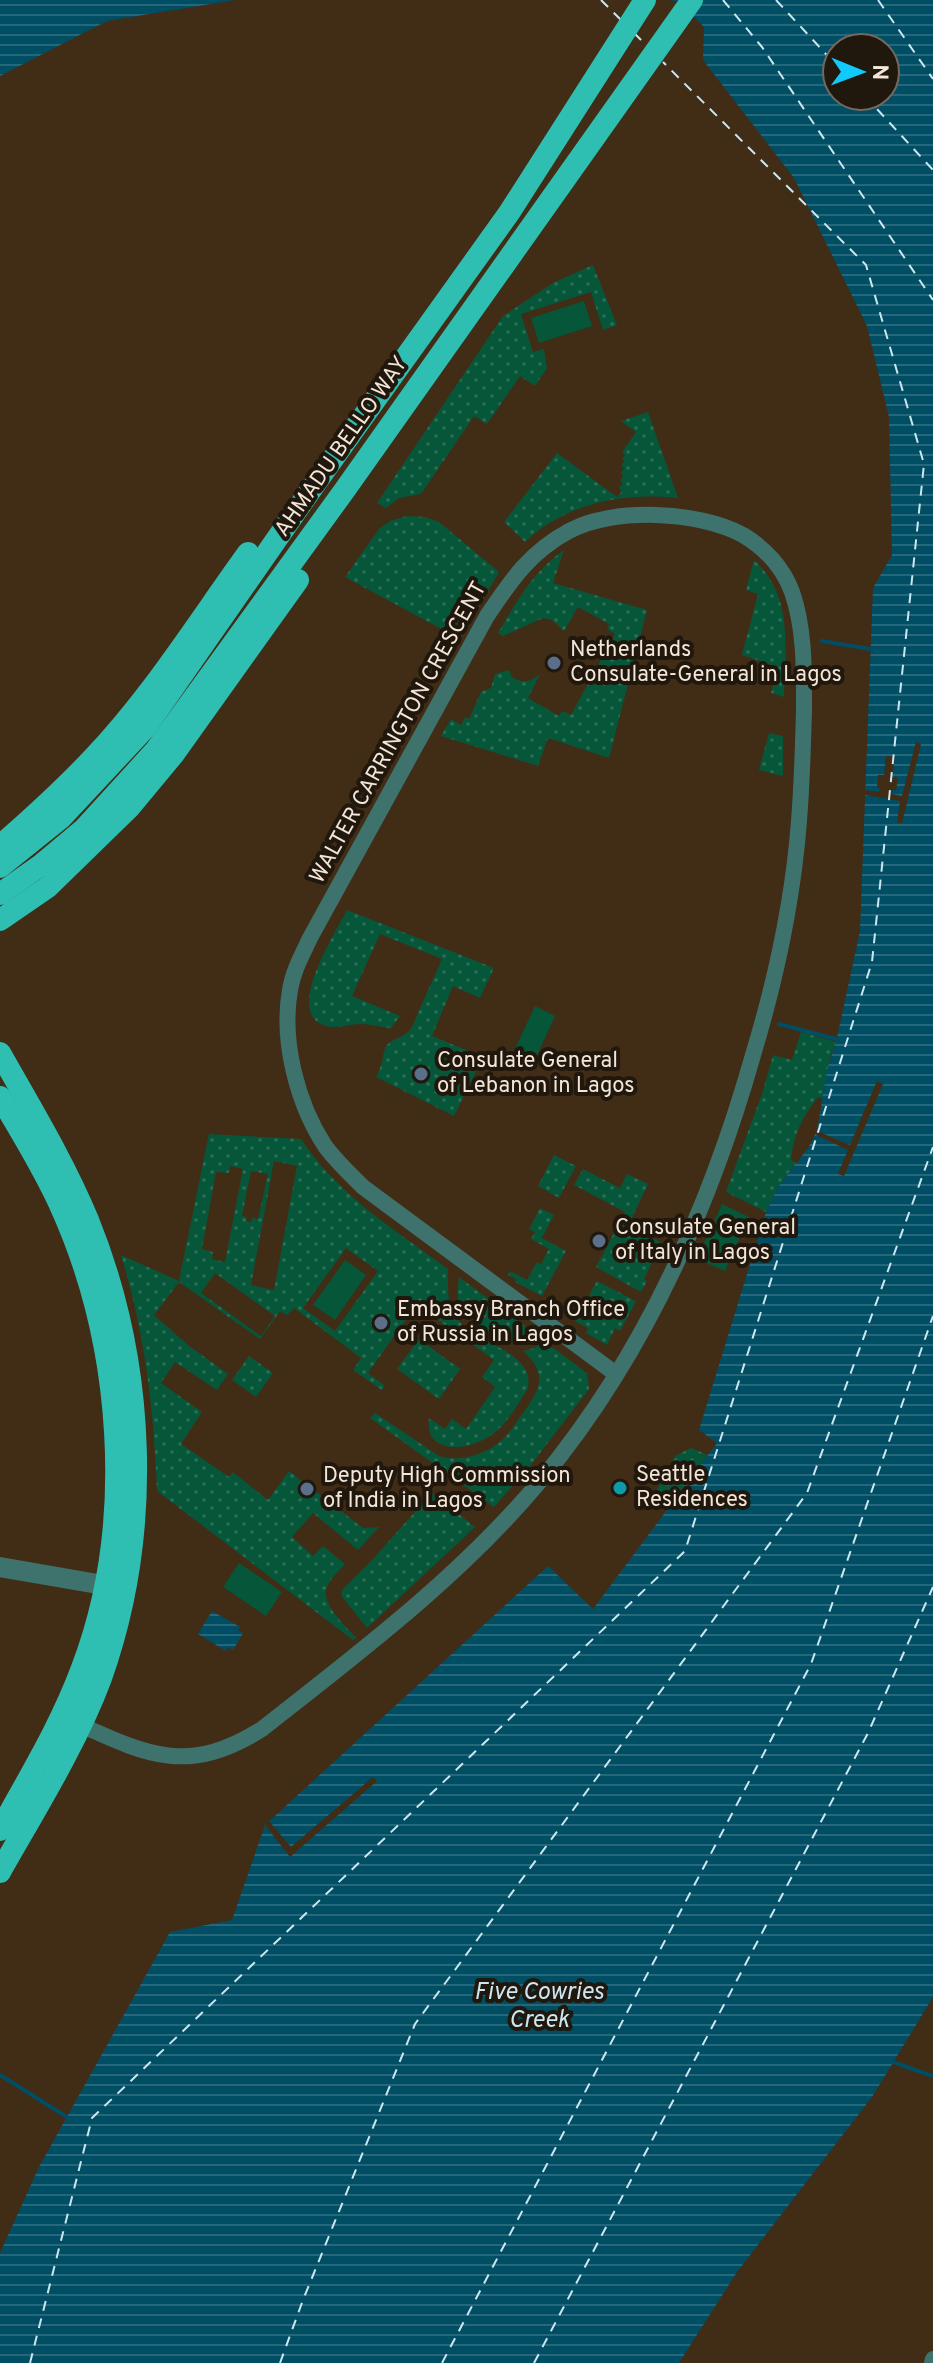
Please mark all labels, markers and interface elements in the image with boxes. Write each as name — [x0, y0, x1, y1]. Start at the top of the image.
north arrow — [821, 32, 901, 112]
text: N — [865, 64, 892, 80]
street label: AHMADU BELLO WAY — [270, 352, 414, 542]
street label: WALTER CARRINGTON CRESCENT — [305, 577, 493, 889]
place label: Netherlands Consulate-General in Lagos — [570, 637, 842, 689]
marker: Netherlands Consulate-General in Lagos — [545, 654, 563, 672]
place label: Consulate General of Lebanon in Lagos — [437, 1048, 635, 1100]
marker: Consulate General of Lebanon in Lagos — [412, 1065, 430, 1083]
place label: Consulate General of Italy in Lagos — [615, 1215, 796, 1267]
marker: Consulate General of Italy in Lagos — [590, 1232, 608, 1250]
place label: Embassy Branch Office of Russia in Lagos — [397, 1297, 625, 1349]
marker: Embassy Branch Office of Russia in Lagos — [372, 1314, 390, 1332]
place label: Seattle Residences — [636, 1462, 748, 1514]
place label: Deputy High Commission of India in Lagos — [323, 1463, 571, 1515]
marker: Seattle Residences — [611, 1479, 629, 1497]
marker: Deputy High Commission of India in Lagos — [298, 1480, 316, 1498]
water label: Five Cowries Creek — [474, 1978, 605, 2036]

